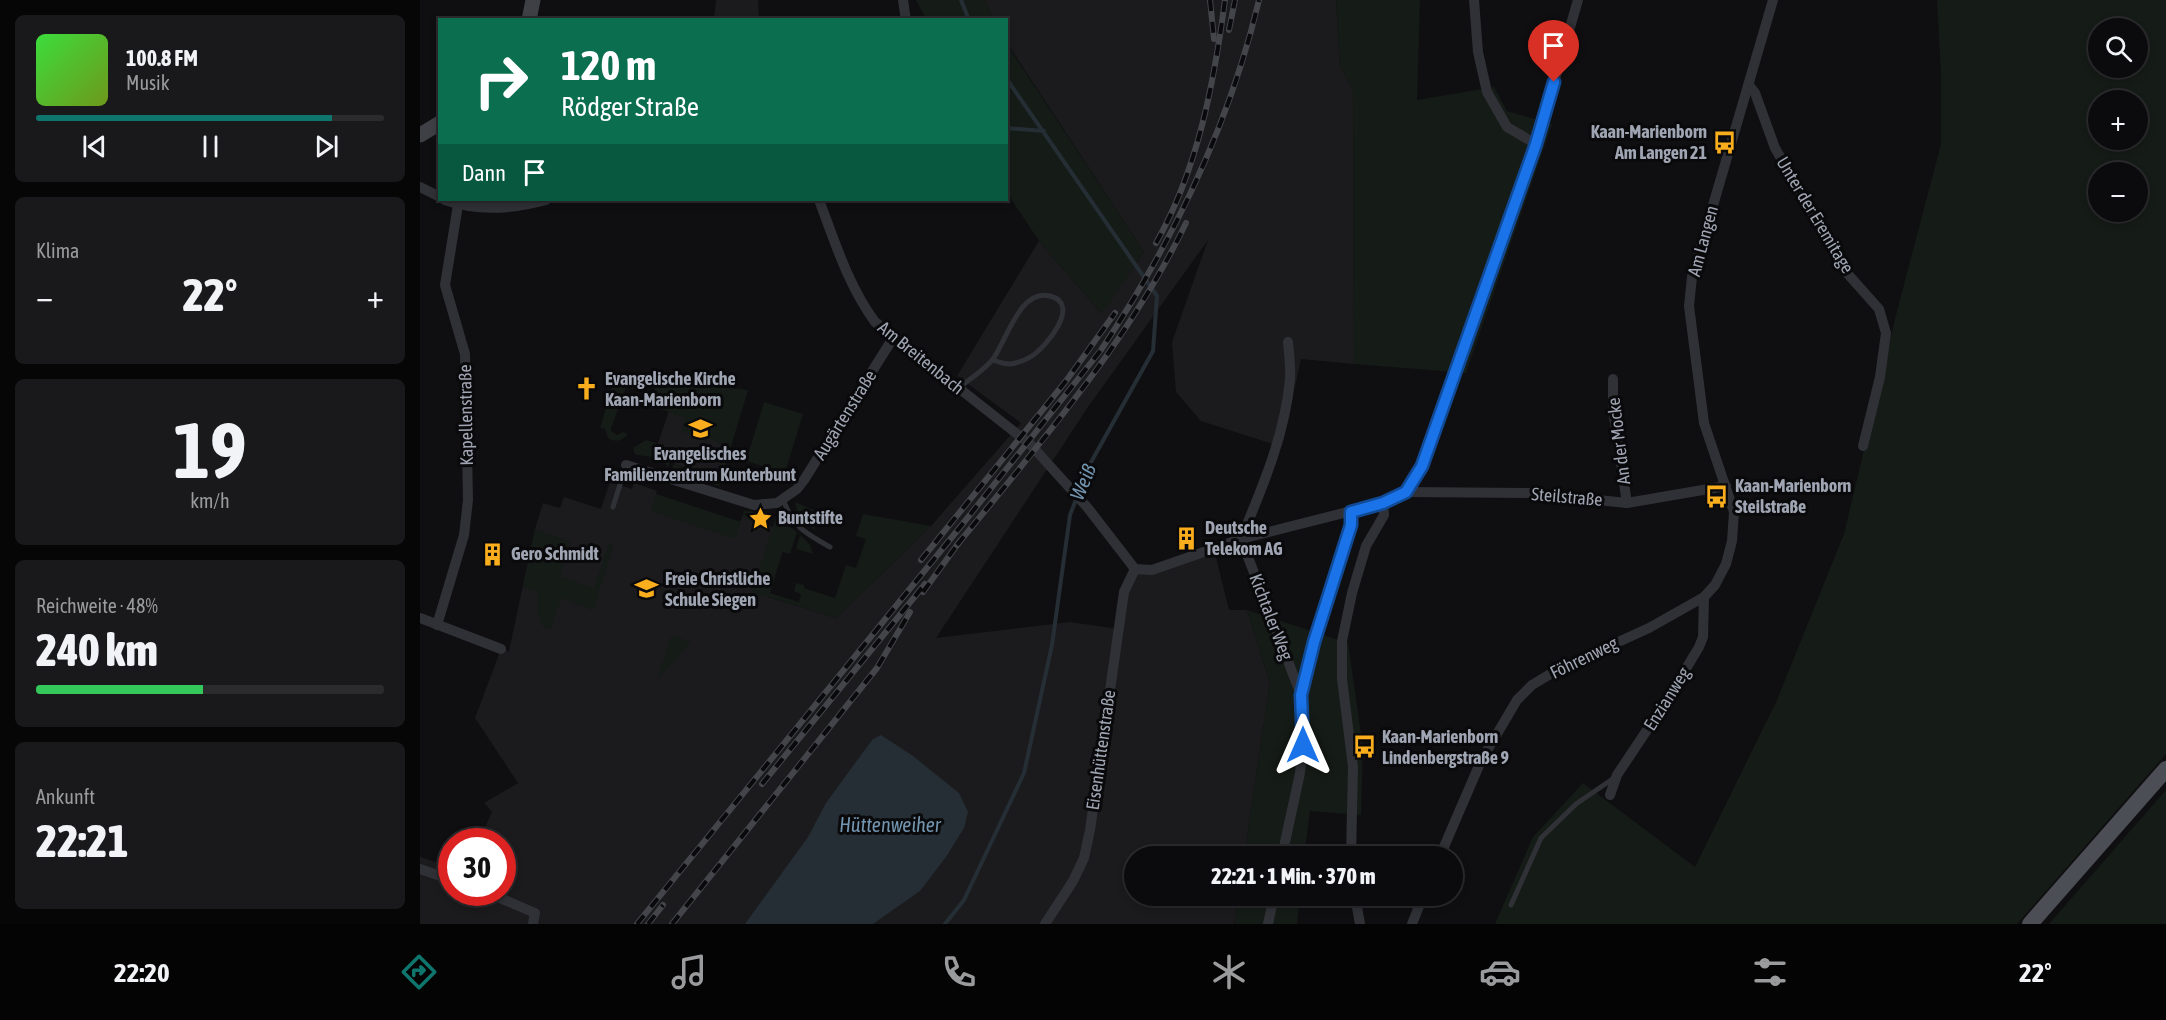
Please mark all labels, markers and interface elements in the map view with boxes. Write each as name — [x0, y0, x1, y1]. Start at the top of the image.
map controls — [2088, 18, 2148, 222]
button: search — [2088, 18, 2148, 78]
pin — [1528, 20, 1579, 82]
icon: arrive — [1537, 29, 1570, 62]
text: 120 m — [561, 41, 656, 89]
icon: right — [462, 42, 540, 120]
text: 100.8 FM — [126, 45, 198, 71]
text: Musik — [126, 71, 170, 94]
button: + — [2088, 90, 2148, 150]
text: Rödger Straße — [561, 91, 699, 122]
place label: Kaan-Marienborn Am Langen 21 — [1591, 121, 1707, 163]
bus stop icon: Kaan-Marienborn Am Langen 21 — [1712, 129, 1738, 155]
icon: previous — [78, 130, 111, 163]
icon: pause — [194, 130, 227, 163]
icon: next — [310, 130, 343, 163]
street label: Unter der Eremitage — [1772, 153, 1858, 277]
icon: arrive — [518, 156, 551, 189]
text: Dann — [462, 160, 506, 186]
button: − — [2088, 162, 2148, 222]
street label: Am Langen — [1683, 203, 1722, 279]
text: Klima — [36, 239, 79, 262]
text: 22° — [183, 269, 237, 321]
text: − — [36, 277, 53, 315]
text: + — [367, 277, 384, 315]
street label: Am Breitenbach — [874, 317, 969, 399]
street label: Kapellenstraße — [454, 364, 477, 466]
street label: Augärtenstraße — [809, 366, 880, 463]
place label: Evangelische Kirche Kaan-Marienborn — [605, 368, 736, 410]
church icon: Evangelische Kirche Kaan-Marienborn — [574, 376, 600, 402]
street label: An der Mocke — [1603, 396, 1634, 486]
text: 19 — [173, 405, 247, 495]
school or university icon: Evangelisches Familienzentrum Kunterbunt — [687, 415, 713, 441]
place label: Evangelisches Familienzentrum Kunterbunt — [604, 443, 797, 485]
water label: Weiß — [1065, 460, 1100, 503]
place label: Kaan-Marienborn Steilstraße — [1735, 475, 1852, 517]
street label: Steilstraße — [1531, 483, 1603, 510]
bus stop icon: Kaan-Marienborn Steilstraße — [1704, 483, 1730, 509]
text: km/h — [190, 489, 230, 512]
place icon: Buntstifte — [747, 505, 773, 531]
place label: Buntstifte — [778, 507, 843, 528]
place label: Deutsche Telekom AG — [1205, 517, 1283, 559]
building icon: Deutsche Telekom AG — [1174, 525, 1200, 551]
building icon: Gero Schmidt — [480, 541, 506, 567]
place label: Gero Schmidt — [511, 543, 600, 564]
place label: Freie Christliche Schule Siegen — [665, 568, 770, 610]
street label: Kichtaler Weg — [1245, 571, 1298, 663]
school or university icon: Freie Christliche Schule Siegen — [634, 576, 660, 602]
text: Reichweite · 48% — [36, 594, 158, 617]
text: 240 km — [36, 624, 158, 676]
street label: Föhrenweg — [1546, 632, 1621, 683]
street label: Enzianweg — [1639, 663, 1694, 734]
street label: Eisenhüttenstraße — [1082, 689, 1119, 811]
position arrow — [1271, 713, 1335, 777]
place label: Kaan-Marienborn Lindenbergstraße 9 — [1382, 726, 1509, 768]
bus stop icon: Kaan-Marienborn Lindenbergstraße 9 — [1351, 734, 1377, 760]
text: Ankunft — [36, 785, 95, 808]
water label: Hüttenweiher — [839, 813, 942, 836]
text: 22:21 — [36, 815, 129, 867]
speed limit sign: 30 — [438, 828, 516, 906]
text: 22:21 · 1 Min. · 370 m — [1211, 863, 1376, 889]
icon: directions — [398, 951, 440, 993]
icon: music — [668, 951, 710, 993]
icon: phone — [938, 951, 980, 993]
icon: climate — [1208, 951, 1250, 993]
icon: car — [1479, 951, 1521, 993]
icon: filters — [1749, 951, 1791, 993]
text: 22:20 — [114, 957, 170, 988]
text: 22° — [2019, 957, 2052, 988]

